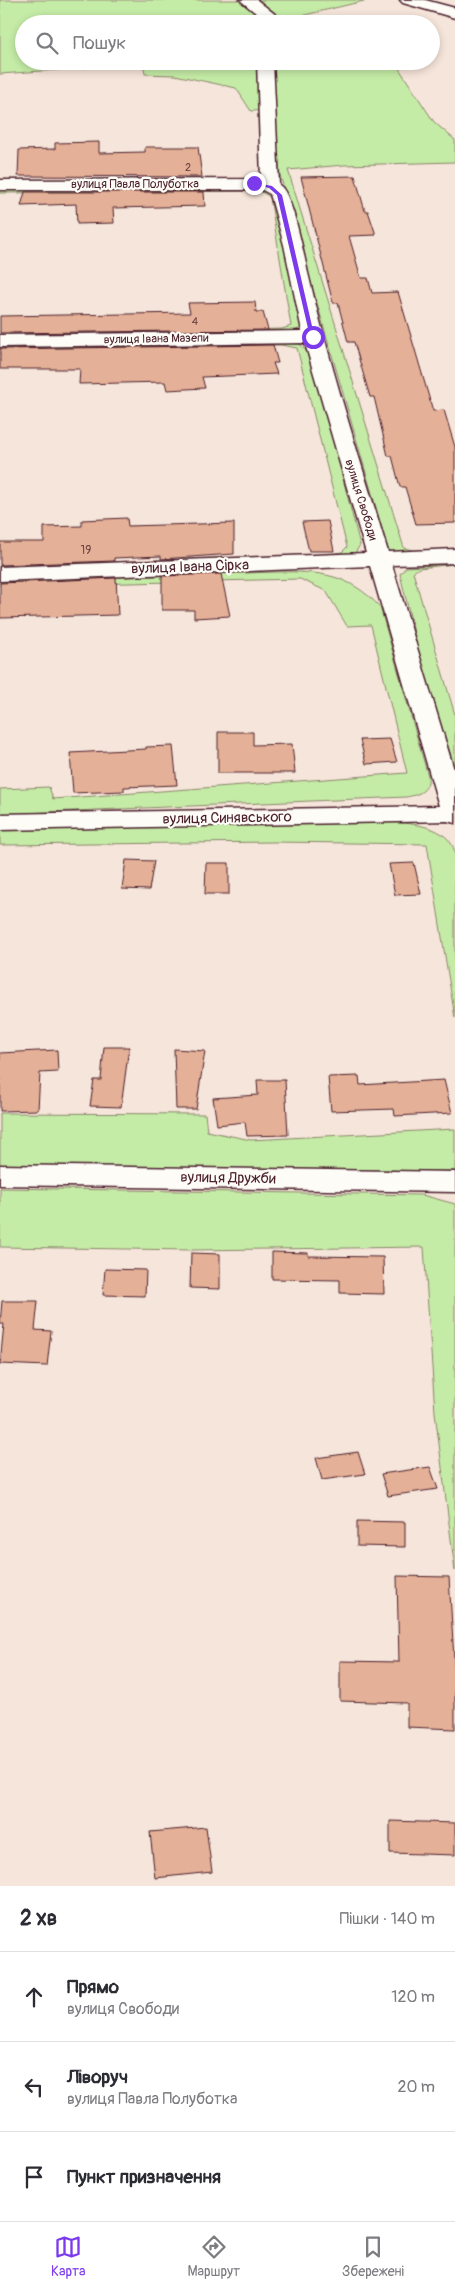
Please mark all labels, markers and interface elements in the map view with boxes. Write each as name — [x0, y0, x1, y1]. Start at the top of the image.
search box — [15, 15, 440, 70]
icon: search — [33, 29, 61, 57]
text: Пошук — [73, 31, 126, 55]
house number: 2 — [185, 161, 191, 174]
route end — [243, 172, 266, 195]
street label: вулиця Павла Полуботка — [71, 177, 199, 192]
house number: 4 — [192, 315, 199, 328]
route start — [302, 326, 325, 349]
street label: вулиця Івана Мазепи — [103, 331, 209, 347]
street label: вулиця Свободи — [342, 458, 381, 543]
house number: 19 — [81, 543, 91, 558]
street label: вулиця Івана Сірка — [131, 555, 249, 579]
street label: вулиця Синявського — [162, 807, 292, 829]
street label: вулиця Дружби — [180, 1168, 276, 1188]
text: 2 хв — [20, 1905, 57, 1932]
text: Пішки · 140 m — [340, 1909, 435, 1929]
text: Прямо — [67, 1975, 119, 1999]
icon: ahead — [20, 1983, 48, 2011]
text: 120 m — [391, 1987, 435, 2007]
text: вулиця Свободи — [67, 1999, 179, 2019]
text: Ліворуч — [67, 2065, 128, 2089]
icon: left — [20, 2073, 48, 2101]
text: 20 m — [397, 2077, 435, 2097]
text: вулиця Павла Полуботка — [67, 2089, 237, 2109]
icon: arrive — [20, 2163, 48, 2191]
text: Пункт призначення — [67, 2165, 221, 2189]
tab: Карта — [51, 2233, 86, 2280]
tab: Маршрут — [187, 2233, 240, 2280]
tab: Збережені — [342, 2233, 404, 2280]

